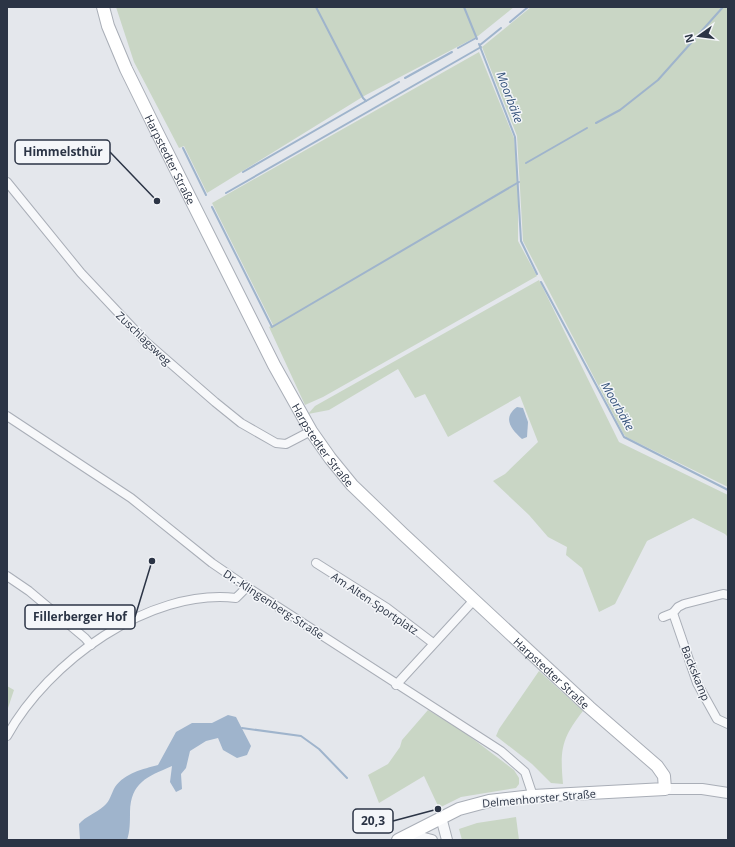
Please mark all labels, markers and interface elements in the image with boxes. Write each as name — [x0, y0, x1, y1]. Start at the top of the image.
north arrow — [679, 16, 719, 56]
text: N — [680, 32, 697, 45]
water label: Moorbäke — [492, 69, 528, 125]
street label: Harpstedter Straße — [142, 112, 200, 207]
callout: Himmelsthür — [15, 140, 110, 164]
text: Himmelsthür — [23, 143, 103, 160]
street label: Zuschlagsweg — [113, 308, 175, 368]
water label: Moorbäke — [597, 378, 639, 434]
street label: Harpstedter Straße — [289, 400, 358, 489]
street label: Dr.-Klingenberg-Straße — [221, 566, 327, 642]
street label: Am Alten Sportplatz — [329, 568, 421, 638]
callout: Fillerberger Hof — [25, 605, 135, 629]
text: Fillerberger Hof — [33, 608, 128, 625]
street label: Harpstedter Straße — [511, 634, 593, 712]
street label: Backskamp — [678, 643, 714, 703]
street label: Delmenhorster Straße — [481, 786, 597, 810]
callout: 20,3 — [353, 809, 393, 833]
text: 20,3 — [361, 812, 385, 829]

